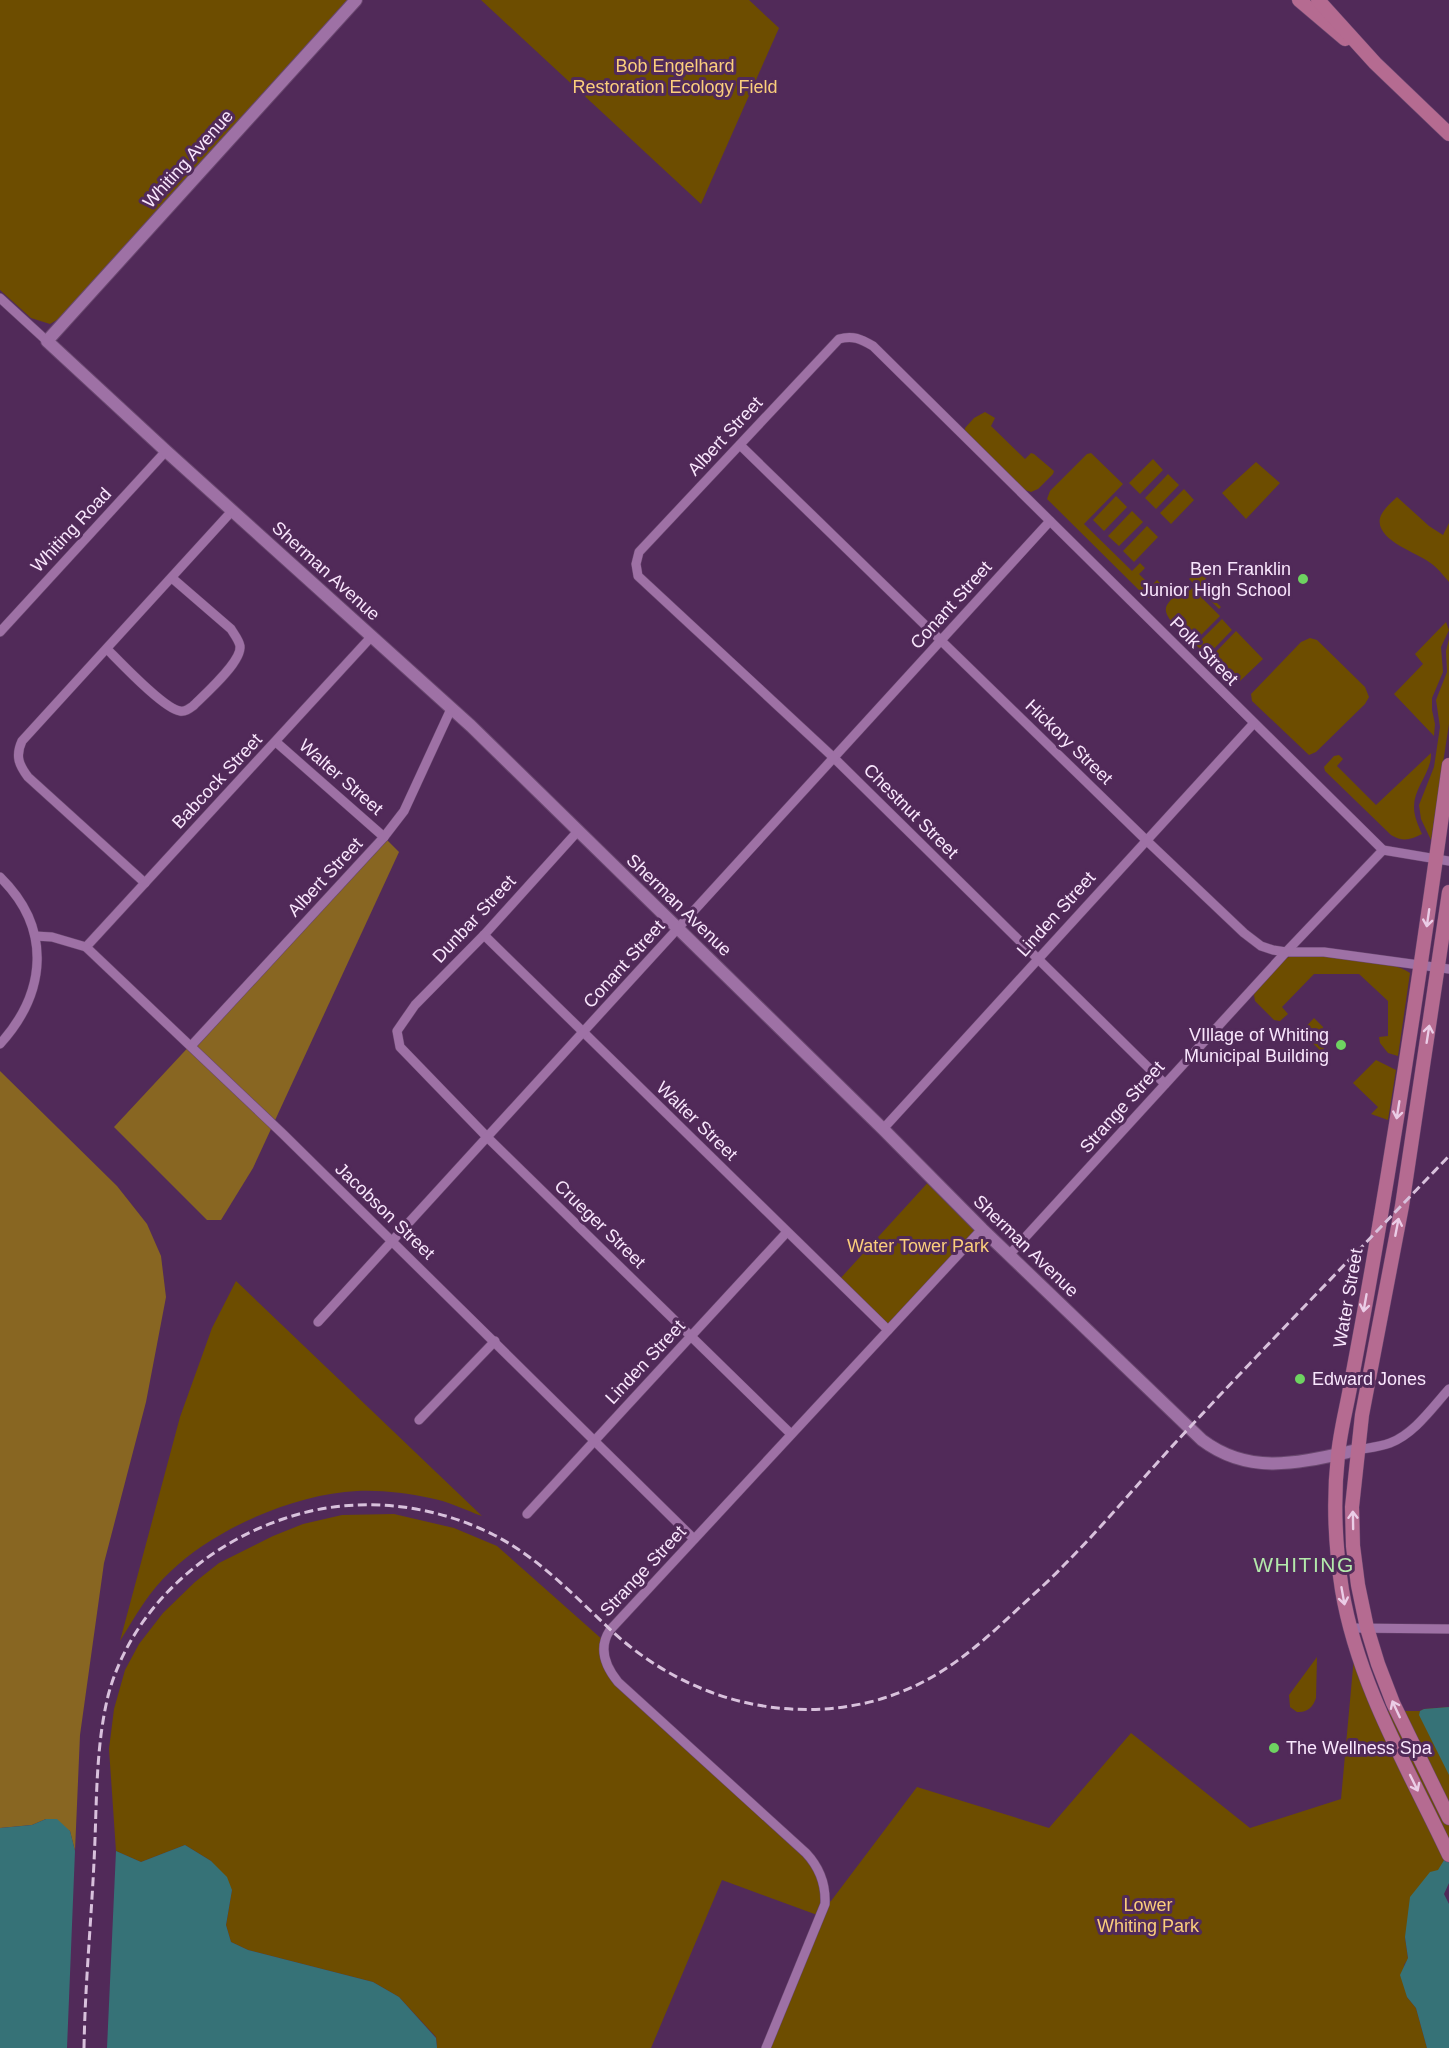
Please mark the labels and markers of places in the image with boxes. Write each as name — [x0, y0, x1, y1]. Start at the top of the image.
place label: Ben Franklin Junior High School — [1140, 559, 1291, 600]
marker: Ben Franklin Junior High School — [1296, 572, 1310, 586]
place label: VIllage of Whiting Municipal Building — [1184, 1025, 1329, 1066]
marker: VIllage of Whiting Municipal Building — [1334, 1038, 1348, 1052]
place label: Edward Jones — [1312, 1369, 1426, 1389]
marker: Edward Jones — [1293, 1372, 1307, 1386]
place label: The Wellness Spa — [1286, 1738, 1433, 1758]
marker: The Wellness Spa — [1267, 1741, 1281, 1755]

